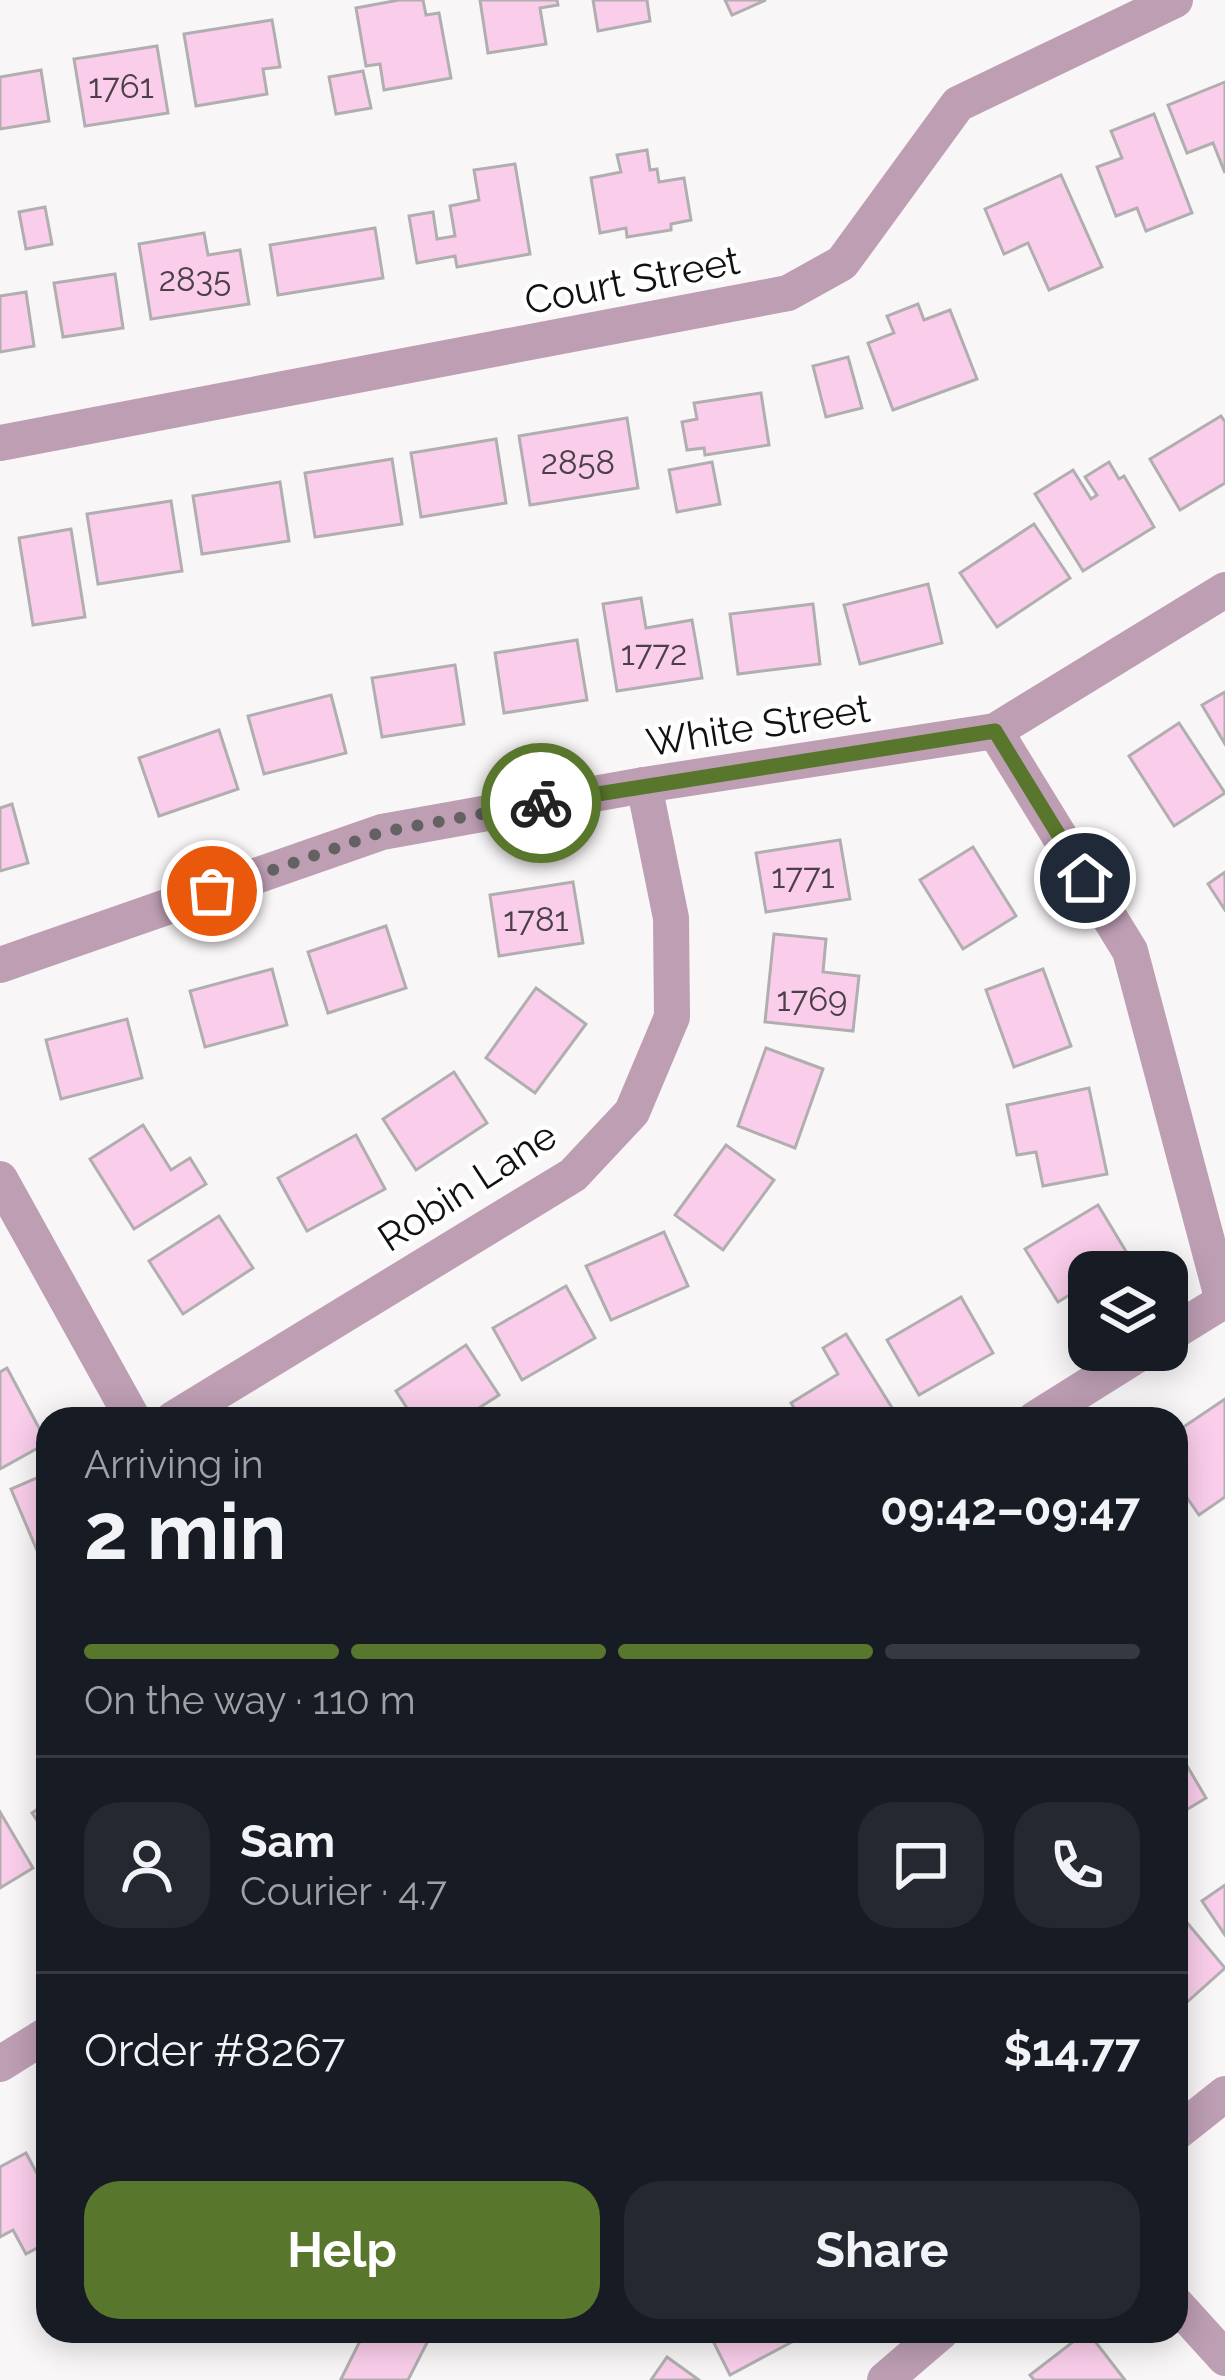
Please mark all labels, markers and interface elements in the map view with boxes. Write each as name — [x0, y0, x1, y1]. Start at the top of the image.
house number: 1761 — [88, 67, 154, 106]
street label: Court Street — [521, 237, 743, 323]
house number: 2835 — [159, 260, 231, 299]
house number: 2858 — [541, 443, 615, 482]
house number: 1772 — [621, 634, 687, 673]
street label: White Street — [643, 685, 873, 765]
courier — [481, 743, 601, 863]
icon: bike — [508, 770, 574, 836]
pin — [1034, 827, 1136, 929]
pin — [161, 840, 263, 942]
icon: home — [1052, 845, 1118, 911]
house number: 1771 — [771, 857, 835, 896]
icon: bag — [179, 858, 245, 924]
house number: 1781 — [503, 900, 569, 939]
house number: 1769 — [777, 980, 847, 1019]
street label: Robin Lane — [369, 1111, 565, 1261]
map controls — [1068, 1251, 1188, 1371]
button: layers — [1068, 1251, 1188, 1371]
text: Arriving in — [84, 1441, 264, 1487]
text: 09:42–09:47 — [880, 1483, 1140, 1536]
text: 2 min — [84, 1486, 286, 1577]
text: On the way · 110 m — [84, 1677, 416, 1723]
button: person — [84, 1802, 210, 1928]
button: chat — [858, 1802, 984, 1928]
button: phone — [1014, 1802, 1140, 1928]
text: Sam — [240, 1815, 335, 1868]
text: Courier · 4.7 — [240, 1868, 447, 1914]
text: Order #8267 — [84, 2024, 345, 2077]
text: $14.77 — [1004, 2024, 1140, 2077]
button: Help — [84, 2181, 600, 2319]
button: Share — [624, 2181, 1140, 2319]

